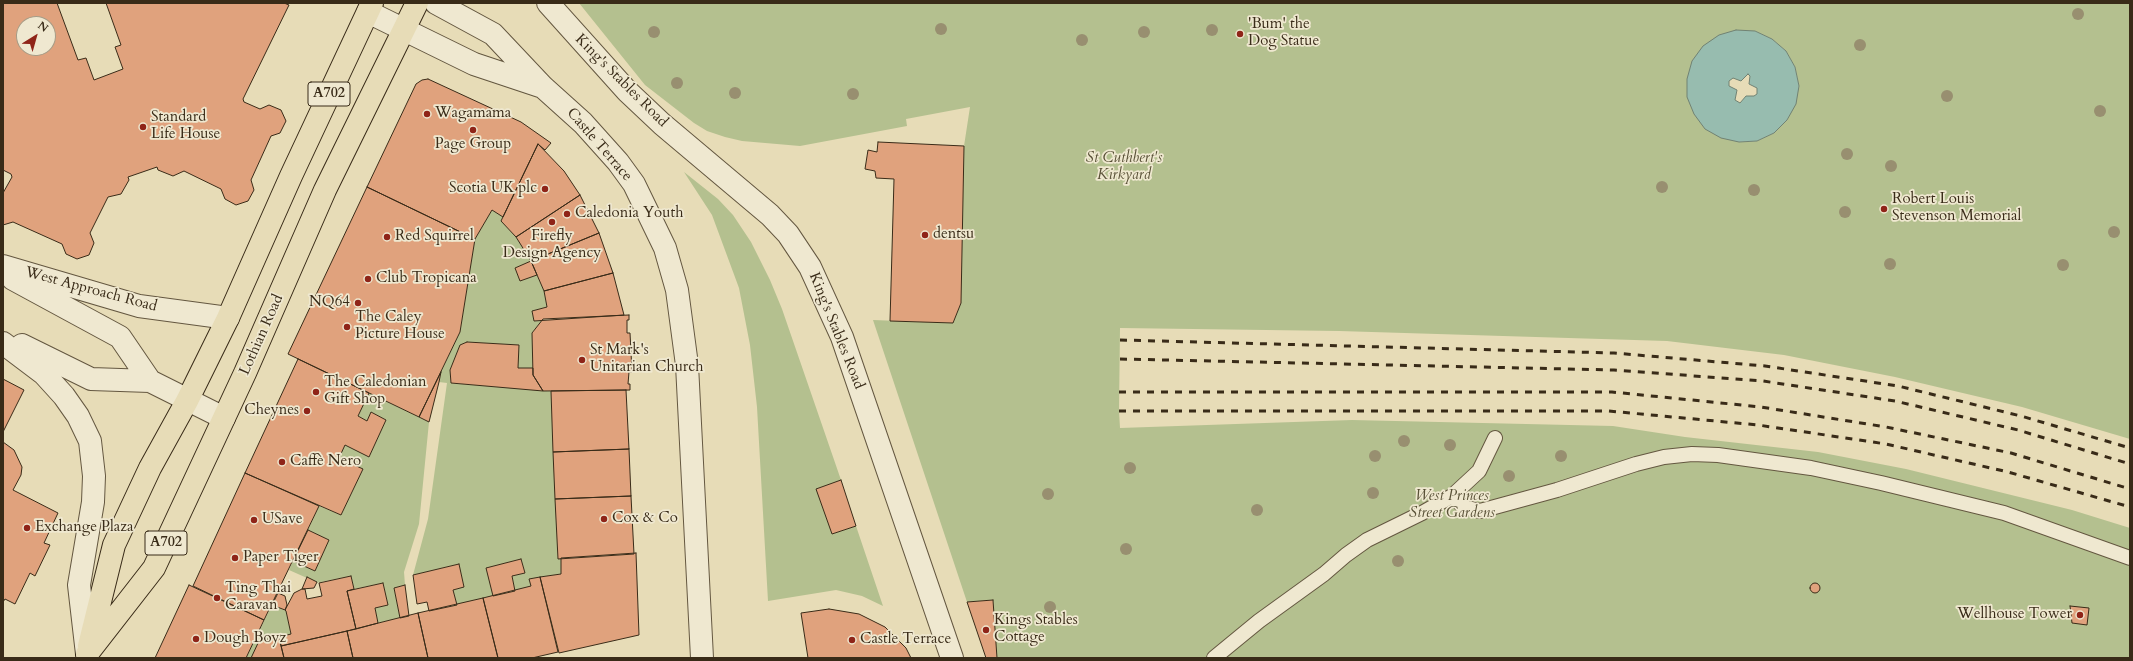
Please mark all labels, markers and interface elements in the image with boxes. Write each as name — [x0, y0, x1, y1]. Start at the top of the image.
north arrow — [16, 16, 56, 56]
place label: 'Bum' the Dog Statue — [1248, 16, 1319, 51]
text: N — [35, 18, 51, 36]
marker: 'Bum' the Dog Statue — [1235, 29, 1245, 39]
street label: King's Stables Road — [571, 31, 671, 131]
road number: A702 — [308, 82, 350, 106]
place label: Wagamama — [435, 105, 511, 123]
street label: Castle Terrace — [562, 105, 636, 185]
place label: Standard Life House — [151, 109, 220, 144]
marker: Wagamama — [422, 109, 432, 119]
marker: Standard Life House — [138, 122, 148, 132]
marker: Page Group — [468, 125, 478, 135]
place label: Page Group — [435, 136, 511, 154]
park label: St Cuthbert's Kirkyard — [1086, 150, 1162, 185]
place label: Scotia UK plc — [449, 180, 537, 198]
marker: Scotia UK plc — [540, 184, 550, 194]
place label: Robert Louis Stevenson Memorial — [1892, 191, 2021, 226]
marker: Robert Louis Stevenson Memorial — [1879, 204, 1889, 214]
place label: Caledonia Youth — [575, 205, 683, 223]
marker: Caledonia Youth — [562, 209, 572, 219]
marker: Firefly Design Agency — [547, 217, 557, 227]
place label: dentsu — [933, 226, 974, 244]
place label: Red Squirrel — [395, 228, 474, 246]
place label: Firefly Design Agency — [503, 228, 601, 263]
marker: dentsu — [920, 230, 930, 240]
marker: Red Squirrel — [382, 232, 392, 242]
street label: West Approach Road — [23, 264, 159, 316]
place label: Club Tropicana — [376, 270, 477, 288]
street label: King's Stables Road — [804, 270, 868, 392]
marker: Club Tropicana — [363, 274, 373, 284]
street label: Lothian Road — [236, 292, 288, 378]
place label: NQ64 — [309, 294, 350, 312]
marker: NQ64 — [353, 298, 363, 308]
place label: The Caley Picture House — [355, 309, 445, 344]
marker: The Caley Picture House — [342, 322, 352, 332]
place label: St Mark's Unitarian Church — [590, 342, 703, 377]
marker: St Mark's Unitarian Church — [577, 355, 587, 365]
place label: The Caledonian Gift Shop — [324, 374, 426, 409]
marker: The Caledonian Gift Shop — [311, 387, 321, 397]
place label: Cheynes — [244, 402, 299, 420]
marker: Cheynes — [302, 406, 312, 416]
place label: Caffè Nero — [290, 453, 361, 471]
marker: Caffè Nero — [277, 457, 287, 467]
park label: West Princes Street Gardens — [1409, 488, 1495, 523]
place label: Cox & Co — [612, 510, 678, 528]
place label: USave — [262, 511, 303, 529]
marker: Cox & Co — [599, 514, 609, 524]
marker: USave — [249, 515, 259, 525]
place label: Exchange Plaza — [35, 519, 133, 537]
marker: Exchange Plaza — [22, 523, 32, 533]
road number: A702 — [145, 531, 187, 555]
place label: Paper Tiger — [243, 549, 319, 567]
marker: Paper Tiger — [230, 553, 240, 563]
place label: Ting Thai Caravan — [225, 580, 291, 615]
marker: Ting Thai Caravan — [212, 593, 222, 603]
place label: Wellhouse Tower — [1957, 606, 2072, 624]
marker: Wellhouse Tower — [2075, 610, 2085, 620]
place label: Kings Stables Cottage — [994, 612, 1078, 647]
marker: Kings Stables Cottage — [981, 625, 991, 635]
place label: Dough Boyz — [204, 630, 286, 648]
place label: Castle Terrace — [860, 631, 951, 649]
marker: Dough Boyz — [191, 634, 201, 644]
marker: Castle Terrace — [847, 635, 857, 645]

